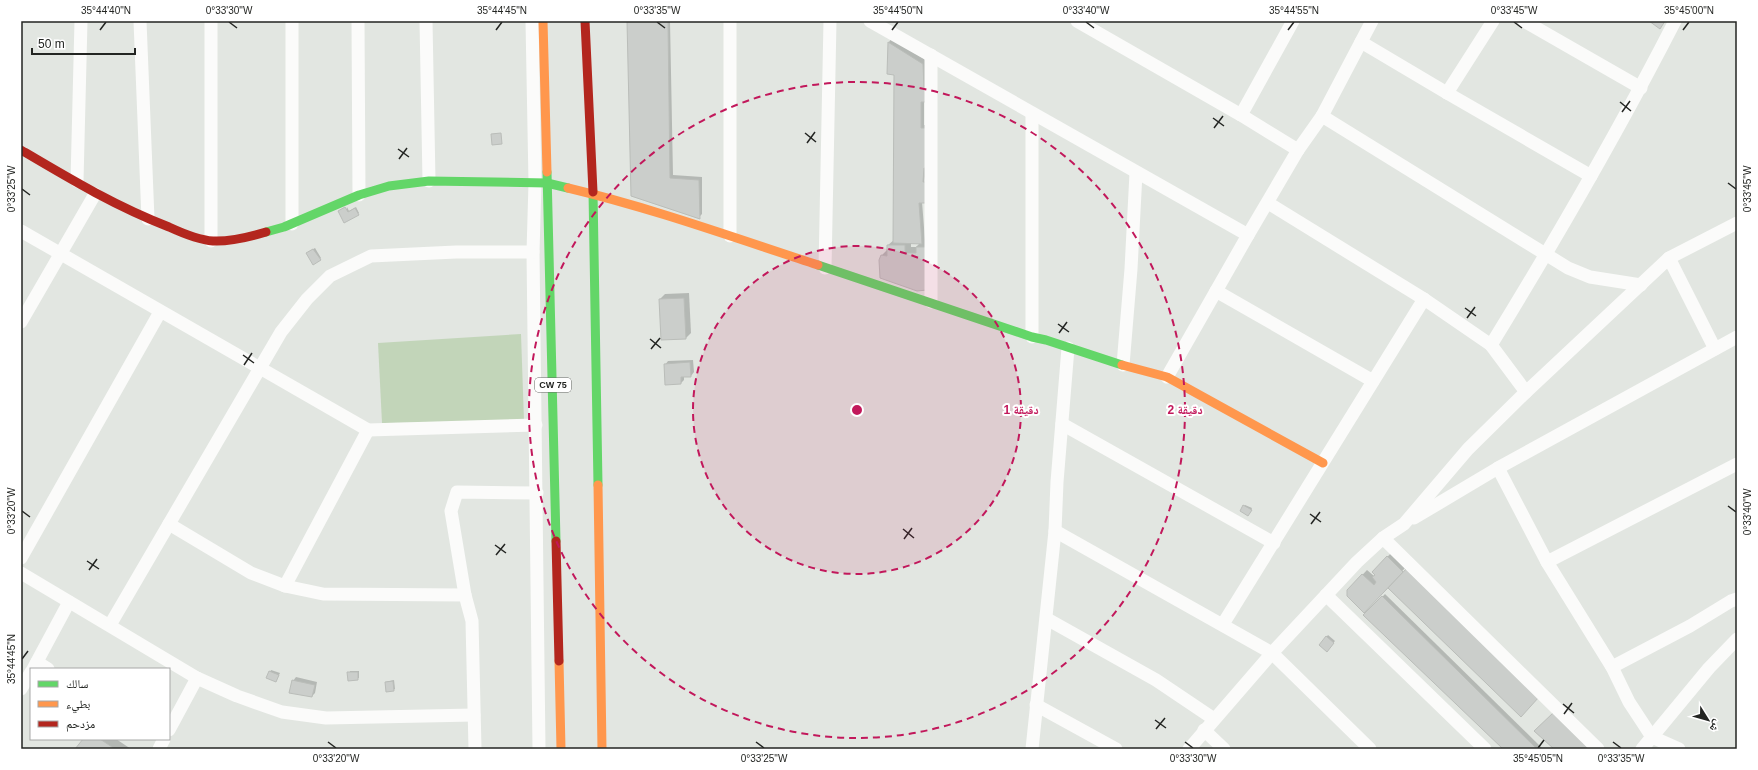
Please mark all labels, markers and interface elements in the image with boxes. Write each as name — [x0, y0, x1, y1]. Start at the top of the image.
text: 35°44'40"N — [81, 5, 131, 16]
text: 0°33'30"W — [206, 5, 253, 16]
text: 35°44'45"N — [477, 5, 527, 16]
text: 0°33'35"W — [634, 5, 681, 16]
text: 35°44'50"N — [873, 5, 923, 16]
text: 0°33'40"W — [1063, 5, 1110, 16]
text: 35°44'55"N — [1269, 5, 1319, 16]
text: 0°33'45"W — [1491, 5, 1538, 16]
text: 35°45'00"N — [1664, 5, 1714, 16]
scale bar — [32, 30, 135, 56]
text: 50 m — [38, 37, 65, 51]
text: 0°33'25"W — [6, 165, 17, 212]
text: 0°33'45"W — [1742, 165, 1753, 212]
road number: CW 75 — [535, 378, 571, 392]
centre of rings — [850, 403, 864, 417]
text: 1 دقيقة — [1003, 403, 1039, 417]
text: 2 دقيقة — [1167, 403, 1203, 417]
text: 0°33'20"W — [6, 487, 17, 534]
text: 0°33'40"W — [1742, 488, 1753, 535]
text: 35°44'45"N — [6, 634, 17, 684]
legend — [30, 668, 170, 740]
text: سالك — [66, 677, 88, 691]
text: بطيء — [66, 697, 90, 714]
north arrow — [1688, 700, 1728, 740]
text: مزدحم — [66, 717, 95, 732]
text: ش — [1706, 717, 1724, 735]
text: 0°33'20"W — [313, 753, 360, 764]
text: 0°33'25"W — [741, 753, 788, 764]
text: 0°33'30"W — [1170, 753, 1217, 764]
text: 35°45'05"N — [1513, 753, 1563, 764]
text: 0°33'35"W — [1598, 753, 1645, 764]

